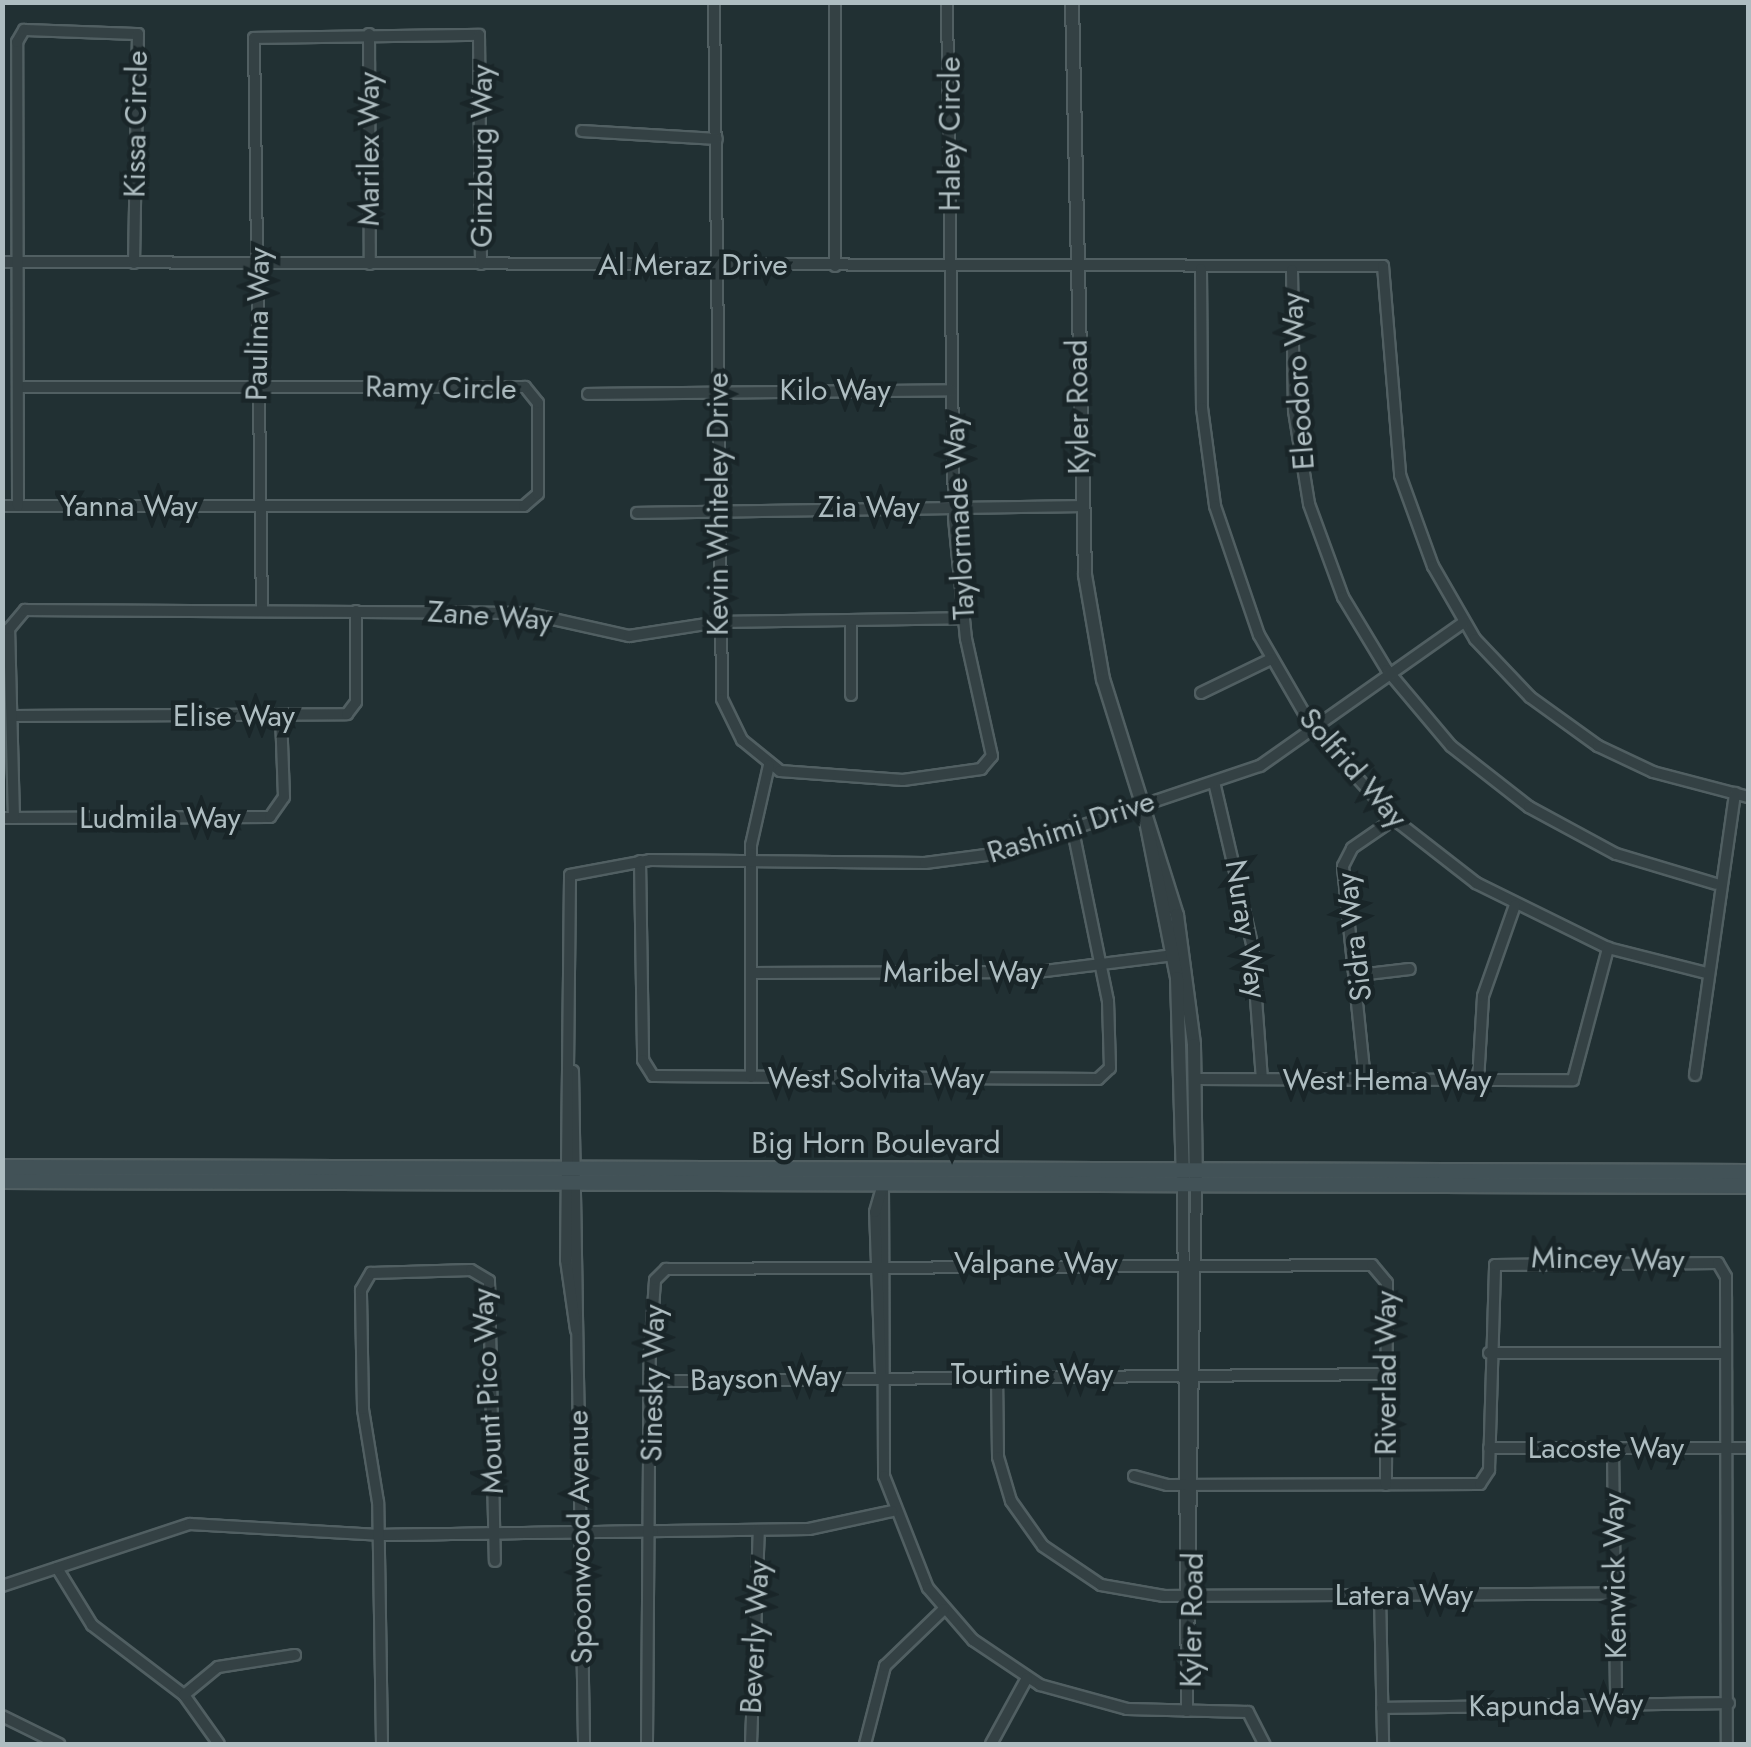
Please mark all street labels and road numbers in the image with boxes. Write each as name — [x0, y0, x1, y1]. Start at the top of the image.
street label: Kissa Circle — [117, 50, 155, 198]
street label: Haley Circle — [932, 57, 968, 211]
street label: Ginzburg Way — [464, 64, 500, 248]
street label: Marilex Way — [351, 72, 387, 226]
street label: Paulina Way — [239, 247, 277, 401]
street label: Al Meraz Drive — [598, 247, 788, 283]
street label: Eleodoro Way — [1274, 291, 1322, 471]
street label: Kyler Road — [1059, 339, 1097, 475]
street label: Ramy Circle — [365, 369, 517, 407]
street label: Kevin Whiteley Drive — [700, 372, 736, 636]
street label: Kilo Way — [779, 372, 891, 408]
street label: Taylormade Way — [936, 413, 982, 621]
street label: Yanna Way — [60, 488, 198, 524]
street label: Zia Way — [818, 489, 920, 525]
street label: Zane Way — [426, 594, 554, 638]
street label: Elise Way — [173, 698, 295, 734]
street label: Solfrid Way — [1291, 701, 1415, 835]
street label: Rashimi Drive — [983, 783, 1159, 871]
street label: Ludmila Way — [79, 800, 241, 836]
street label: Nuray Way — [1217, 857, 1275, 1001]
street label: Sidra Way — [1328, 871, 1380, 1003]
street label: Maribel Way — [883, 954, 1043, 990]
street label: West Solvita Way — [768, 1060, 984, 1096]
street label: West Hema Way — [1283, 1062, 1491, 1098]
street label: Big Horn Boulevard — [751, 1125, 1001, 1161]
street label: Mincey Way — [1531, 1240, 1685, 1278]
street label: Valpane Way — [954, 1245, 1118, 1281]
street label: Mount Pico Way — [465, 1287, 511, 1495]
street label: Riverlad Way — [1368, 1291, 1404, 1455]
street label: Sinesky Way — [634, 1304, 672, 1462]
street label: Tourtine Way — [951, 1356, 1113, 1392]
street label: Bayson Way — [690, 1357, 842, 1399]
street label: Spoonwood Avenue — [560, 1410, 600, 1664]
street label: Lacoste Way — [1528, 1430, 1684, 1466]
street label: Kenwick Way — [1596, 1493, 1634, 1659]
street label: Kyler Road — [1173, 1552, 1211, 1688]
street label: Beverly Way — [733, 1559, 777, 1715]
street label: Latera Way — [1335, 1577, 1473, 1613]
street label: Kapunda Way — [1468, 1685, 1644, 1725]

